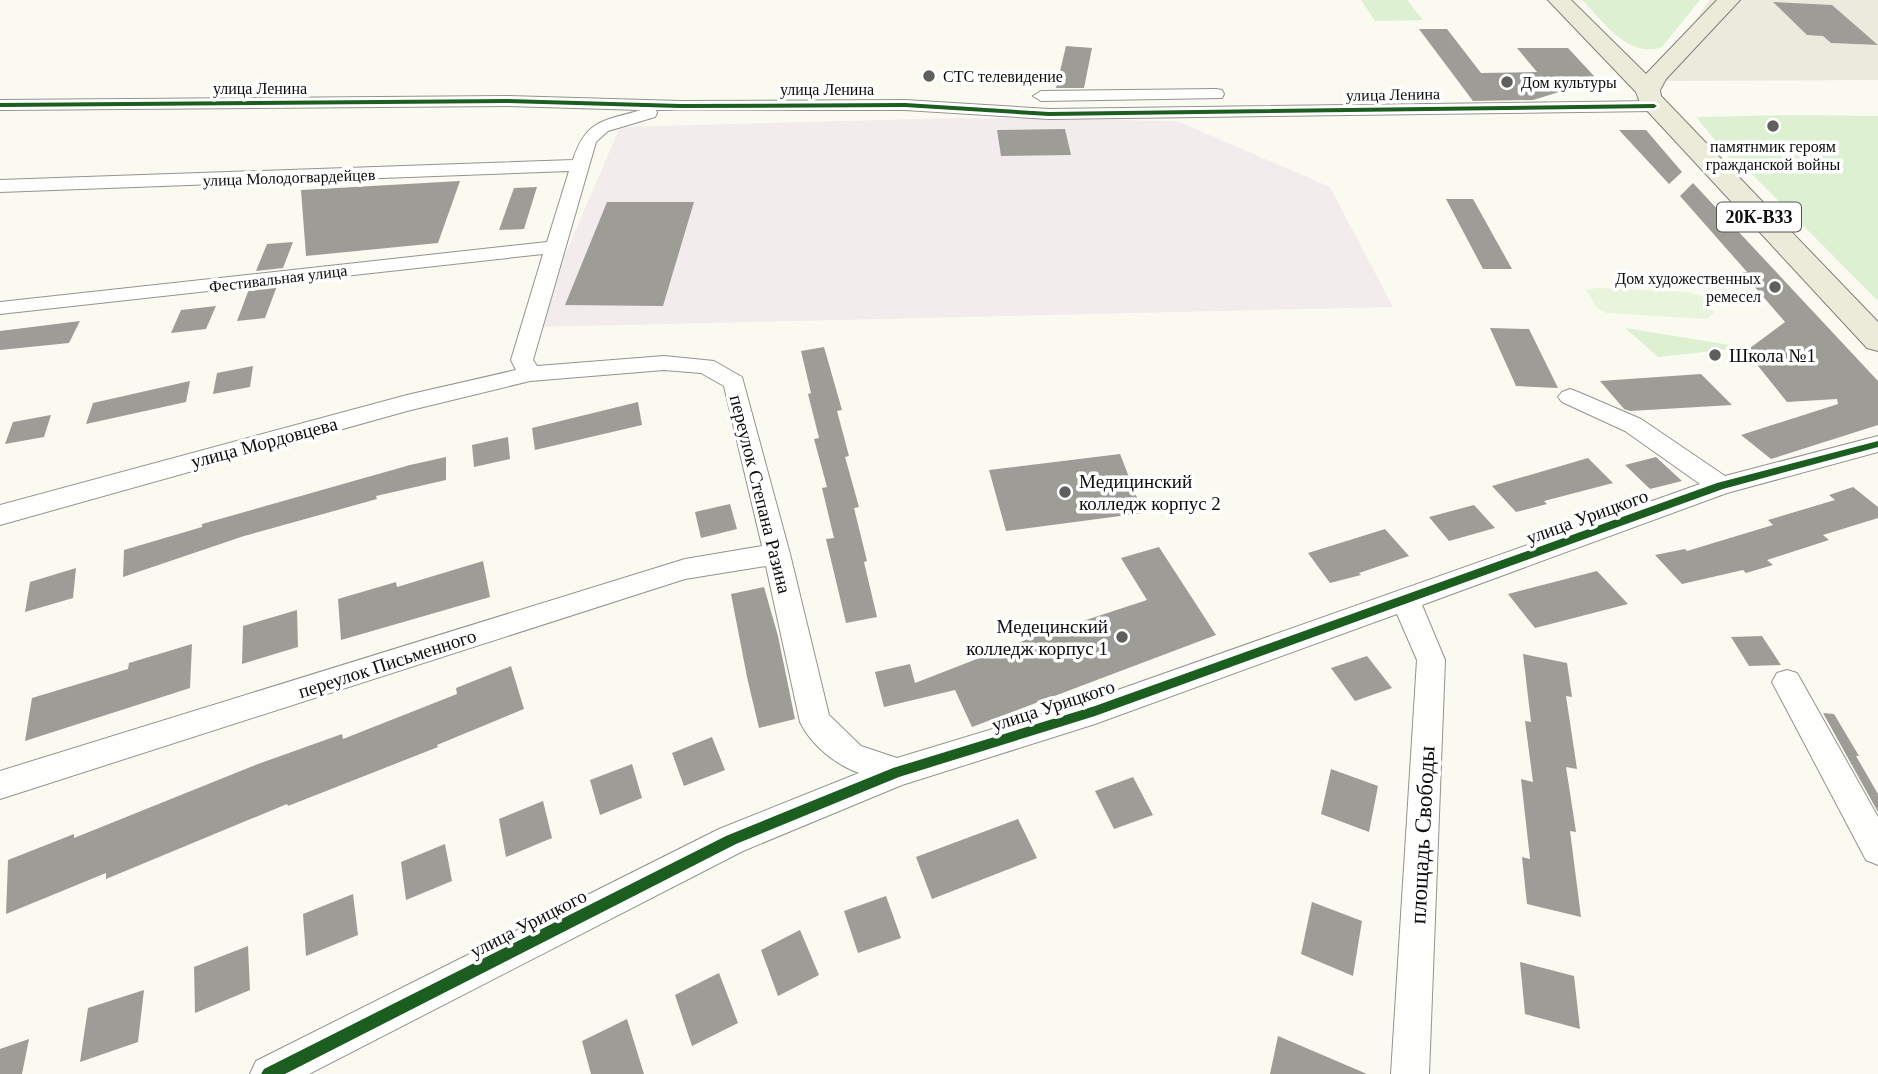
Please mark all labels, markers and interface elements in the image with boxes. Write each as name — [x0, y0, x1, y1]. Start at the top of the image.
marker: СТС телевидение — [921, 68, 937, 84]
place label: СТС телевидение — [943, 68, 1063, 86]
marker: Дом культуры — [1499, 74, 1515, 90]
place label: Дом культуры — [1521, 74, 1617, 92]
street label: улица Ленина — [213, 80, 307, 98]
street label: улица Ленина — [780, 81, 874, 99]
street label: улица Ленина — [1346, 85, 1440, 105]
marker: памятнмик героям гражданской войны — [1765, 118, 1781, 134]
place label: памятнмик героям гражданской войны — [1706, 138, 1840, 174]
street label: улица Молодогвардейцев — [202, 166, 376, 190]
road number: 20К-В33 — [1717, 202, 1801, 232]
street label: Фестивальная улица — [208, 262, 348, 296]
place label: Дом художественных ремесел — [1615, 270, 1761, 306]
marker: Дом художественных ремесел — [1767, 279, 1783, 295]
place label: Школа №1 — [1729, 345, 1816, 366]
marker: Школа №1 — [1707, 347, 1723, 363]
street label: переулок Степана Разина — [726, 393, 796, 596]
street label: улица Мордовцева — [189, 413, 340, 472]
place label: Медицинский колледж корпус 2 — [1079, 471, 1221, 514]
marker: Медицинский колледж корпус 2 — [1057, 484, 1073, 500]
street label: улица Урицкого — [1523, 485, 1651, 548]
place label: Медецинский колледж корпус 1 — [966, 616, 1108, 659]
street label: переулок Письменного — [296, 625, 479, 702]
marker: Медецинский колледж корпус 1 — [1114, 629, 1130, 645]
street label: улица Урицкого — [989, 676, 1117, 735]
street label: площадь Свободы — [1405, 745, 1440, 925]
street label: улица Урицкого — [466, 885, 590, 962]

